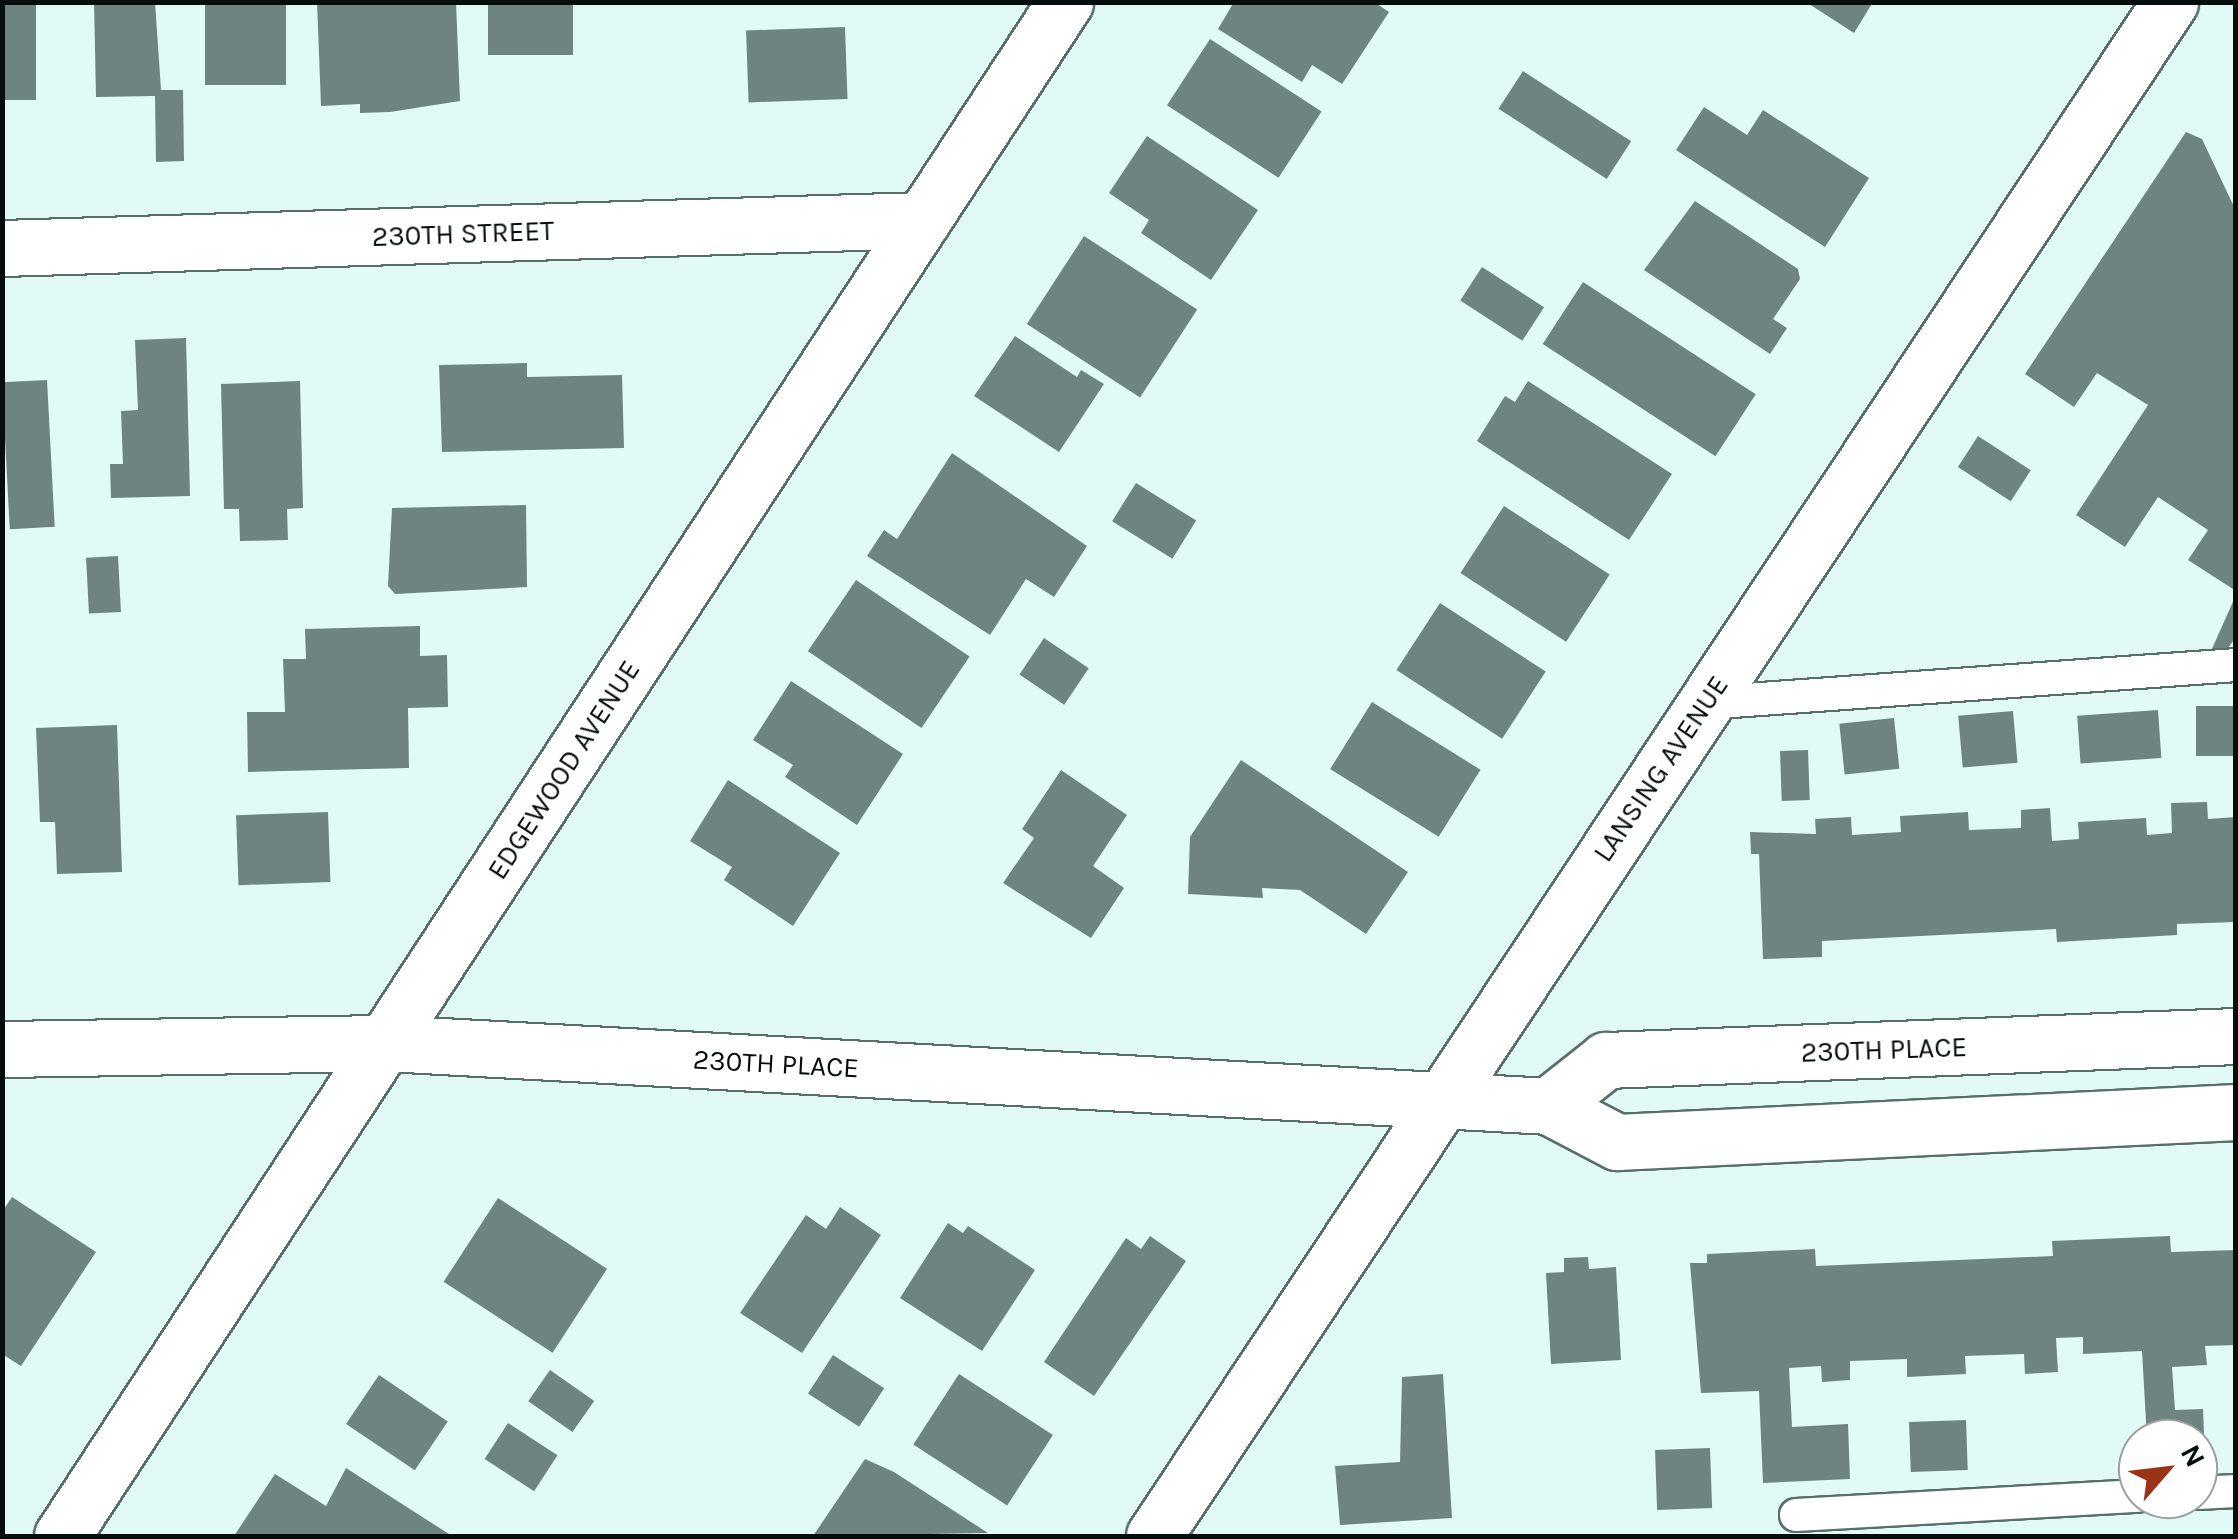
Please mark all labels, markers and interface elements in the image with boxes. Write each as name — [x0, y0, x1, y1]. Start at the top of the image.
street label: 230TH STREET — [371, 214, 555, 254]
street label: EDGEWOOD AVENUE — [481, 654, 647, 886]
street label: LANSING AVENUE — [1586, 670, 1736, 868]
street label: 230TH PLACE — [1800, 1030, 1968, 1070]
street label: 230TH PLACE — [692, 1043, 860, 1085]
north arrow — [2118, 1419, 2218, 1519]
text: N — [2174, 1439, 2212, 1472]

